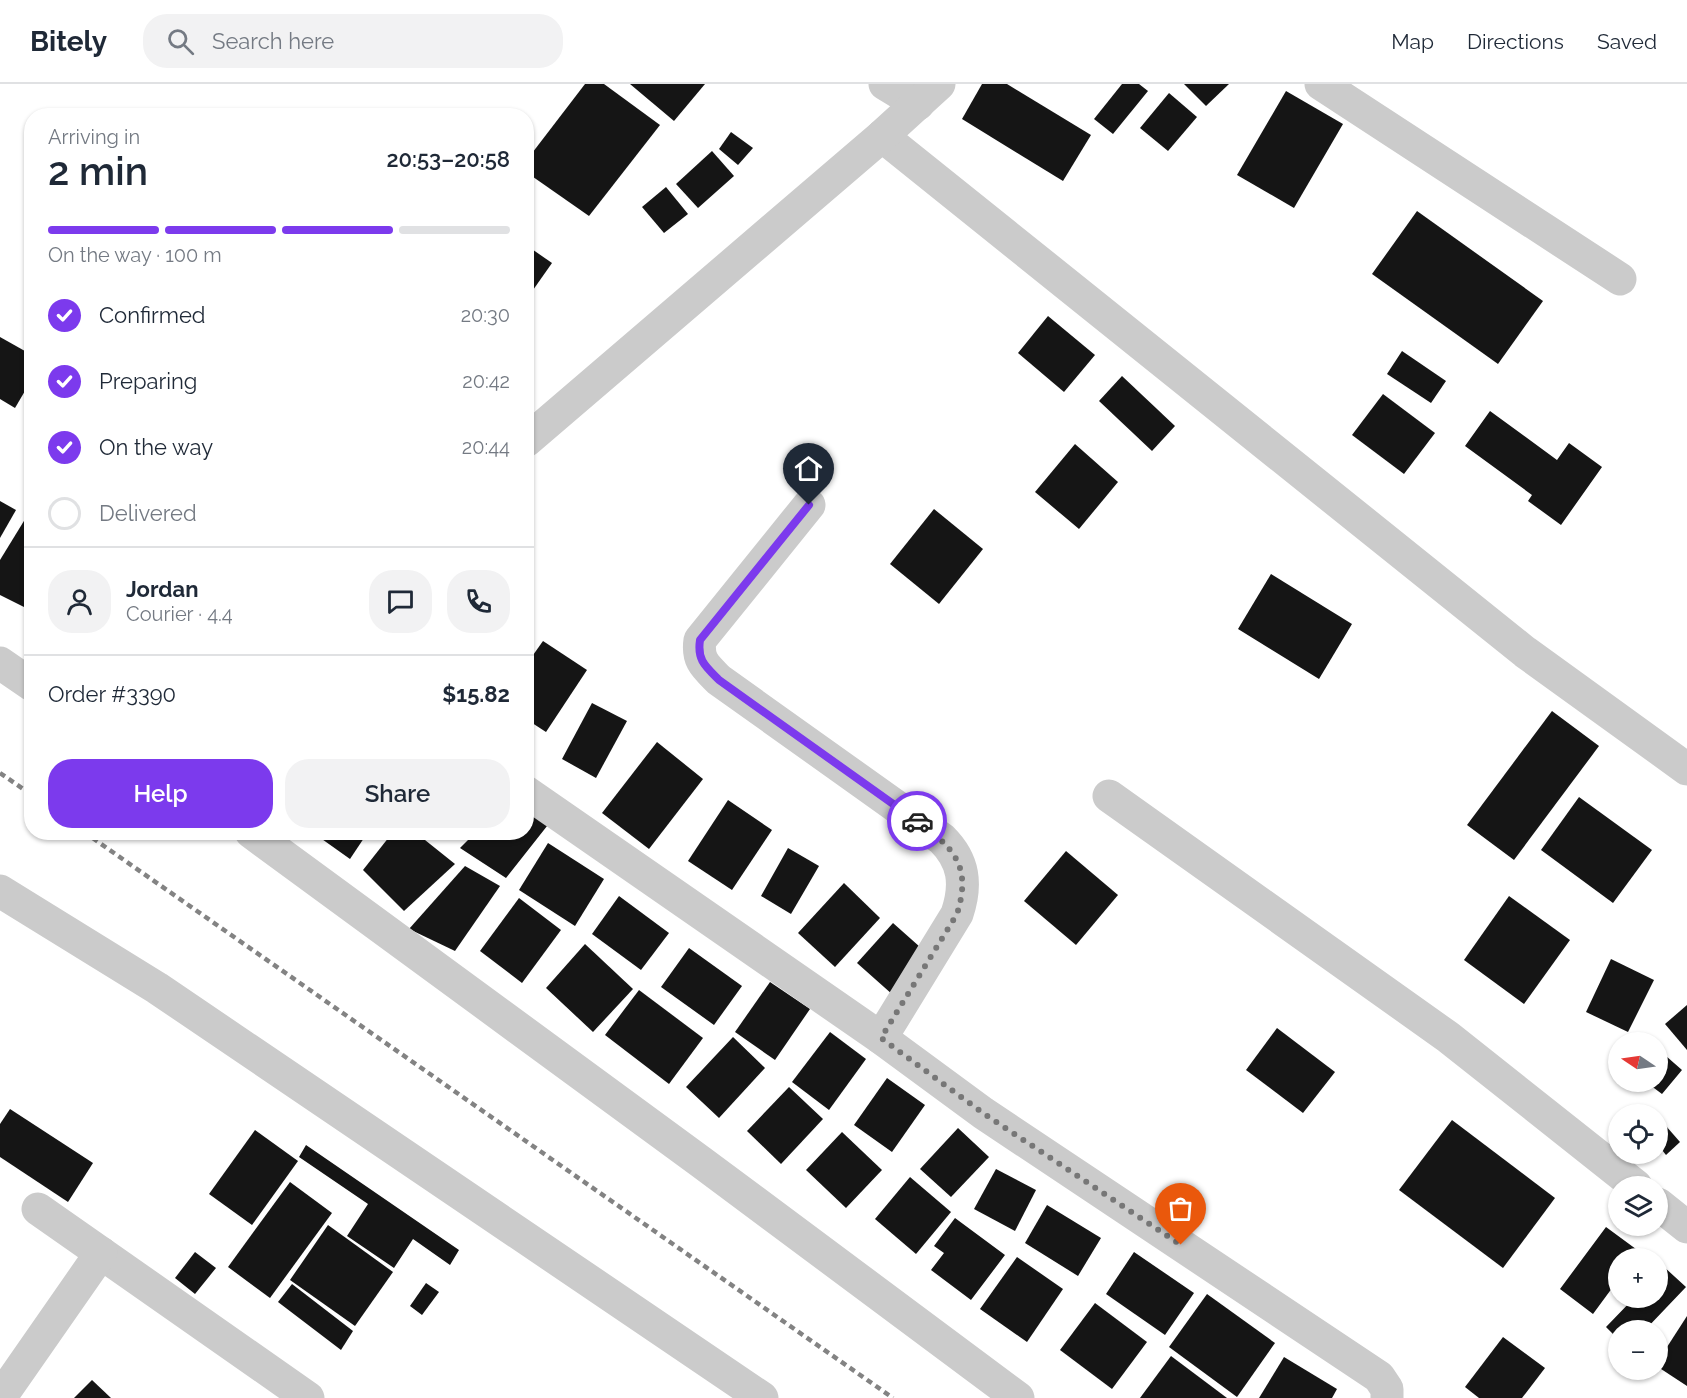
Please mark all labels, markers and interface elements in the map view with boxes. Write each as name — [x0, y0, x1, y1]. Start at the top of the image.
search box — [143, 14, 563, 68]
text: Bitely — [30, 25, 107, 58]
icon: search — [164, 25, 197, 58]
text: Search here — [212, 28, 334, 54]
text: Map — [1391, 29, 1434, 54]
text: Directions — [1467, 29, 1564, 54]
text: Saved — [1597, 29, 1657, 54]
text: Arriving in — [48, 125, 140, 149]
text: 20:53–20:58 — [386, 146, 510, 172]
text: 2 min — [48, 148, 148, 194]
text: On the way · 100 m — [48, 243, 222, 267]
icon: check — [48, 299, 81, 332]
text: Confirmed — [99, 302, 206, 328]
text: 20:30 — [461, 303, 510, 327]
icon: check — [48, 365, 81, 398]
text: Preparing — [99, 368, 197, 394]
text: 20:42 — [462, 369, 510, 393]
icon: check — [48, 431, 81, 464]
text: On the way — [99, 434, 213, 460]
text: 20:44 — [462, 435, 510, 459]
pin — [783, 443, 834, 505]
icon: home — [792, 452, 825, 485]
text: Delivered — [99, 500, 197, 526]
button: person — [48, 570, 111, 633]
button: chat — [369, 570, 432, 633]
button: phone — [447, 570, 510, 633]
text: Jordan — [126, 576, 198, 602]
text: Courier · 4.4 — [126, 602, 233, 626]
text: Order #3390 — [48, 681, 176, 707]
text: $15.82 — [442, 681, 510, 707]
button: Help — [48, 759, 273, 828]
button: Share — [285, 759, 510, 828]
courier — [887, 791, 947, 851]
icon: car — [901, 805, 934, 838]
north arrow — [1608, 1032, 1668, 1092]
map controls — [1608, 1032, 1668, 1380]
button: locate — [1608, 1104, 1668, 1164]
button: layers — [1608, 1176, 1668, 1236]
pin — [1155, 1183, 1206, 1245]
icon: bag — [1164, 1192, 1197, 1225]
button: + — [1608, 1248, 1668, 1308]
button: − — [1608, 1320, 1668, 1380]

